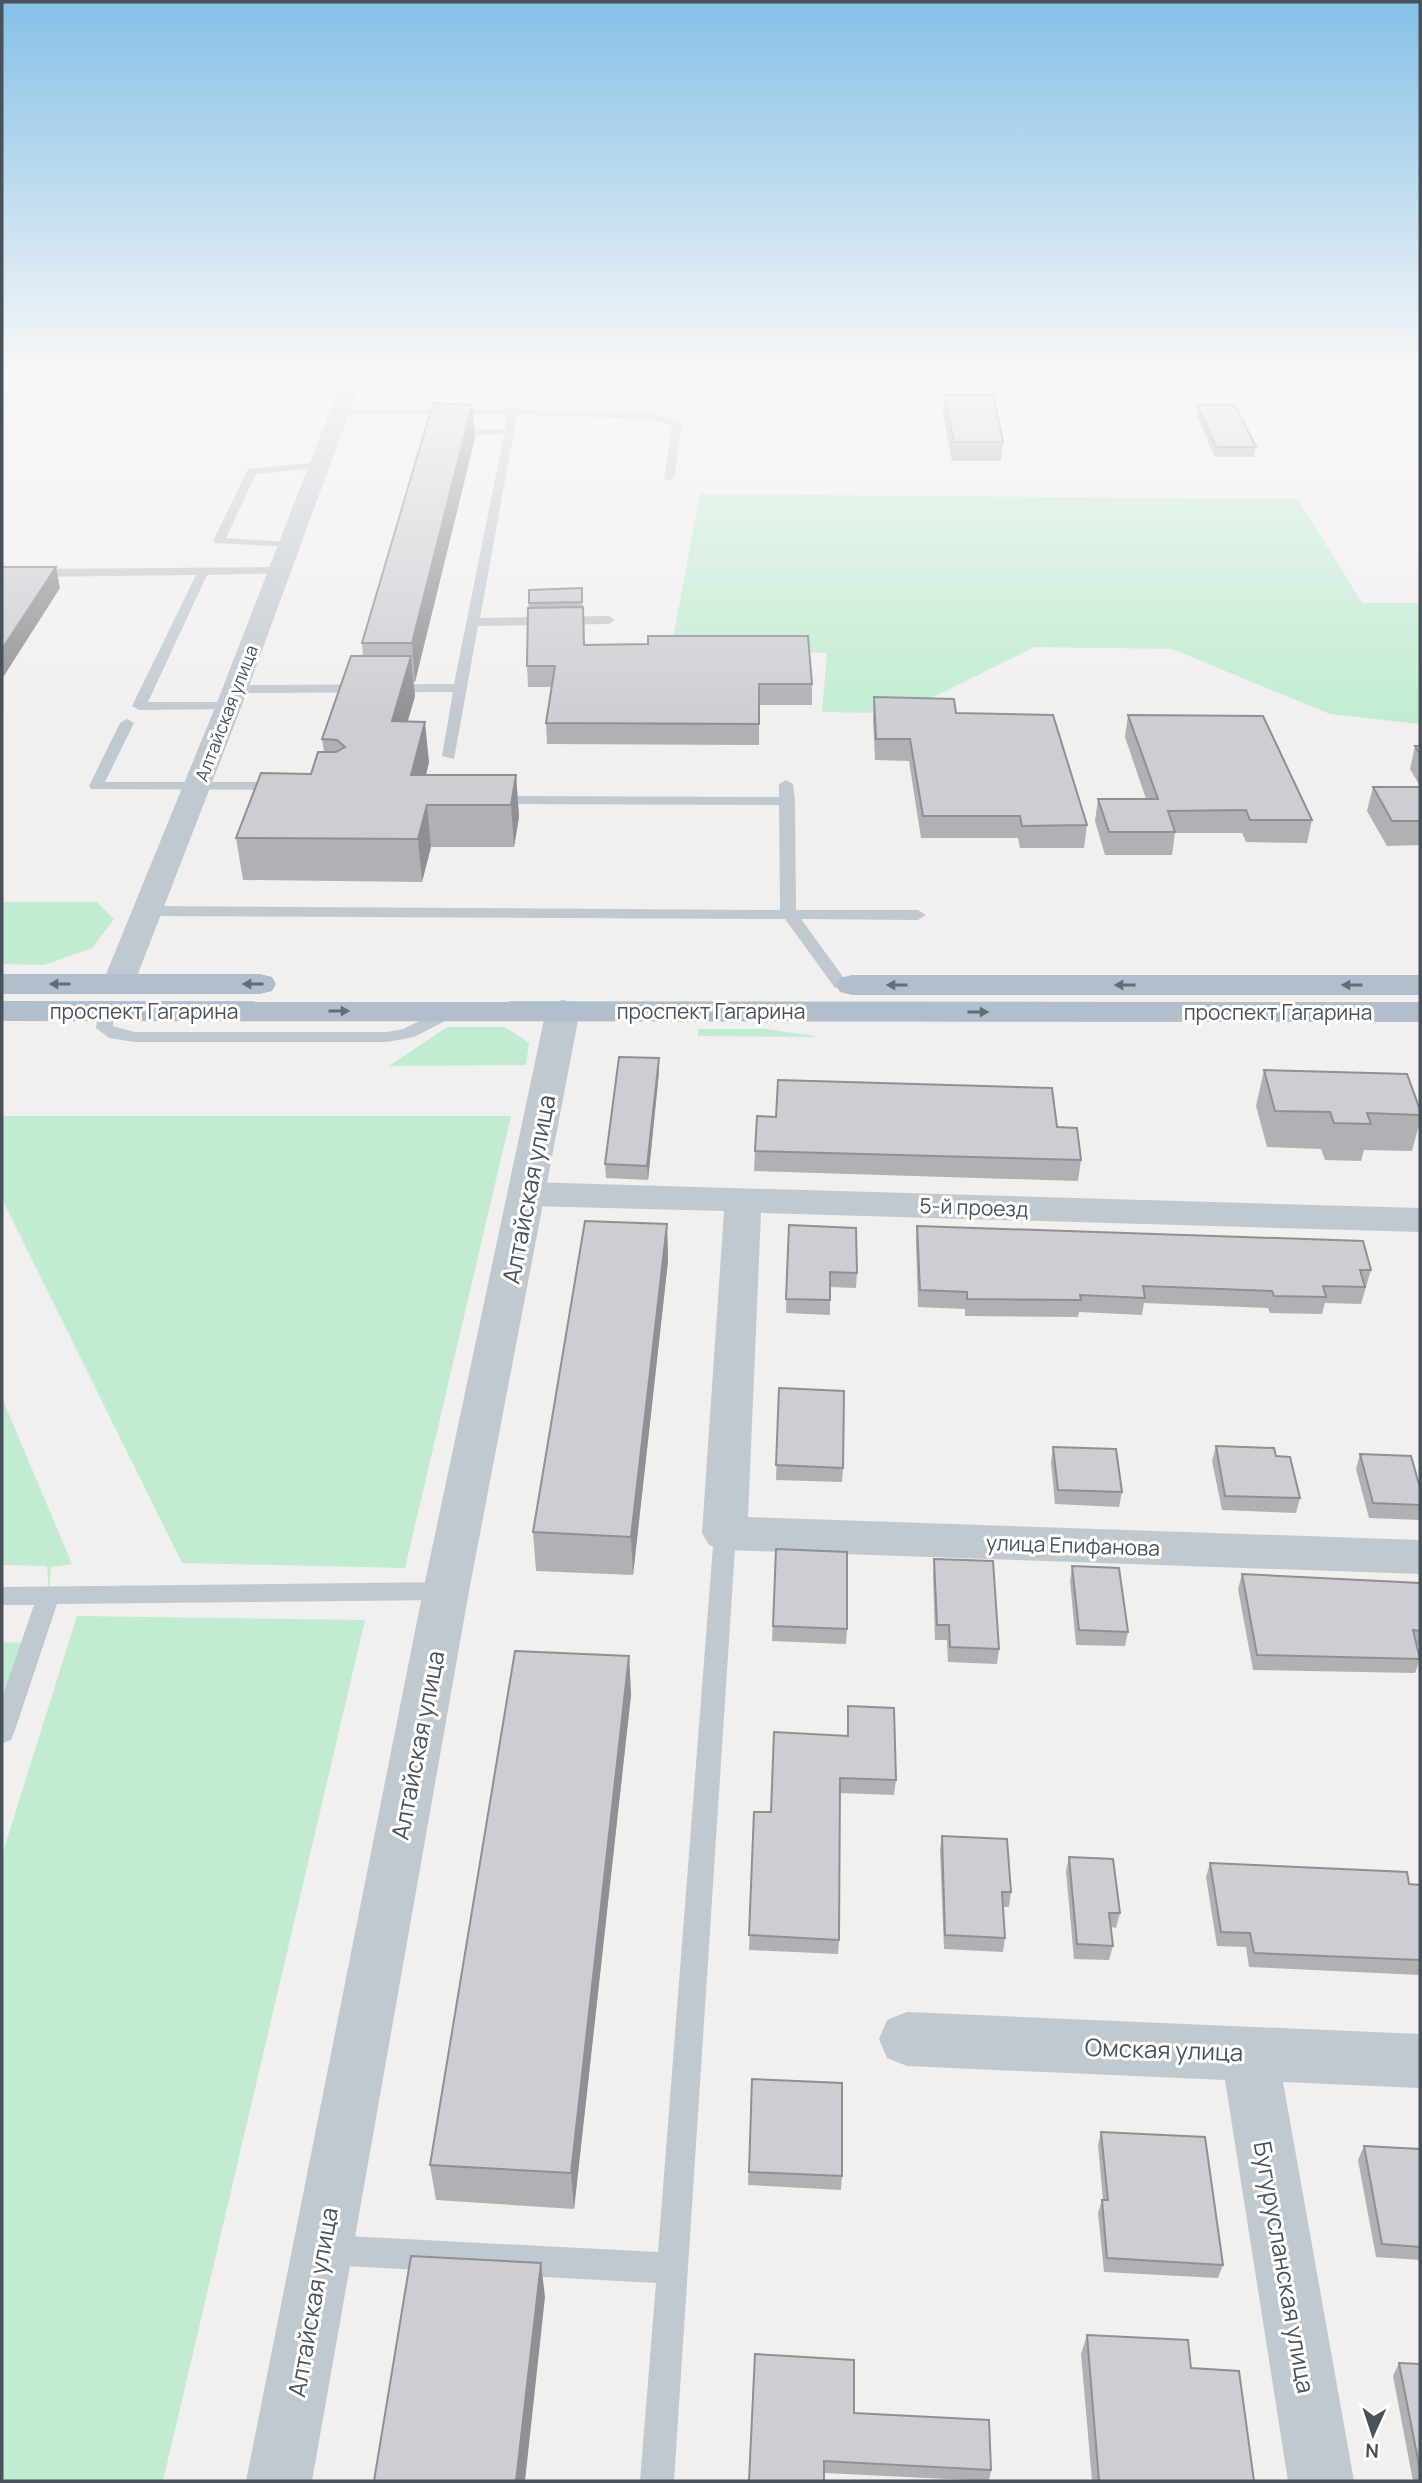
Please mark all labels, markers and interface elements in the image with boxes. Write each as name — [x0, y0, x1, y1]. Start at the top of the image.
street label: Алтайская улица — [189, 641, 263, 785]
one-way arrow — [49, 978, 71, 990]
one-way arrow — [242, 978, 264, 990]
one-way arrow — [886, 979, 908, 991]
one-way arrow — [1113, 979, 1135, 991]
one-way arrow — [1341, 979, 1363, 991]
street label: проспект Гагарина — [50, 997, 238, 1025]
street label: проспект Гагарина — [617, 997, 805, 1025]
street label: проспект Гагарина — [1184, 998, 1372, 1026]
one-way arrow — [329, 1005, 351, 1017]
one-way arrow — [968, 1006, 990, 1018]
street label: Алтайская улица — [493, 1092, 563, 1286]
street label: 5-й проезд — [919, 1191, 1029, 1223]
street label: улица Епифанова — [986, 1528, 1160, 1562]
street label: Алтайская улица — [382, 1648, 452, 1842]
street label: Омская улица — [1084, 2030, 1244, 2068]
street label: Бугурусланская улица — [1247, 2138, 1323, 2396]
street label: Алтайская улица — [279, 2205, 345, 2399]
north arrow — [1338, 2399, 1408, 2469]
text: N — [1365, 2438, 1380, 2464]

